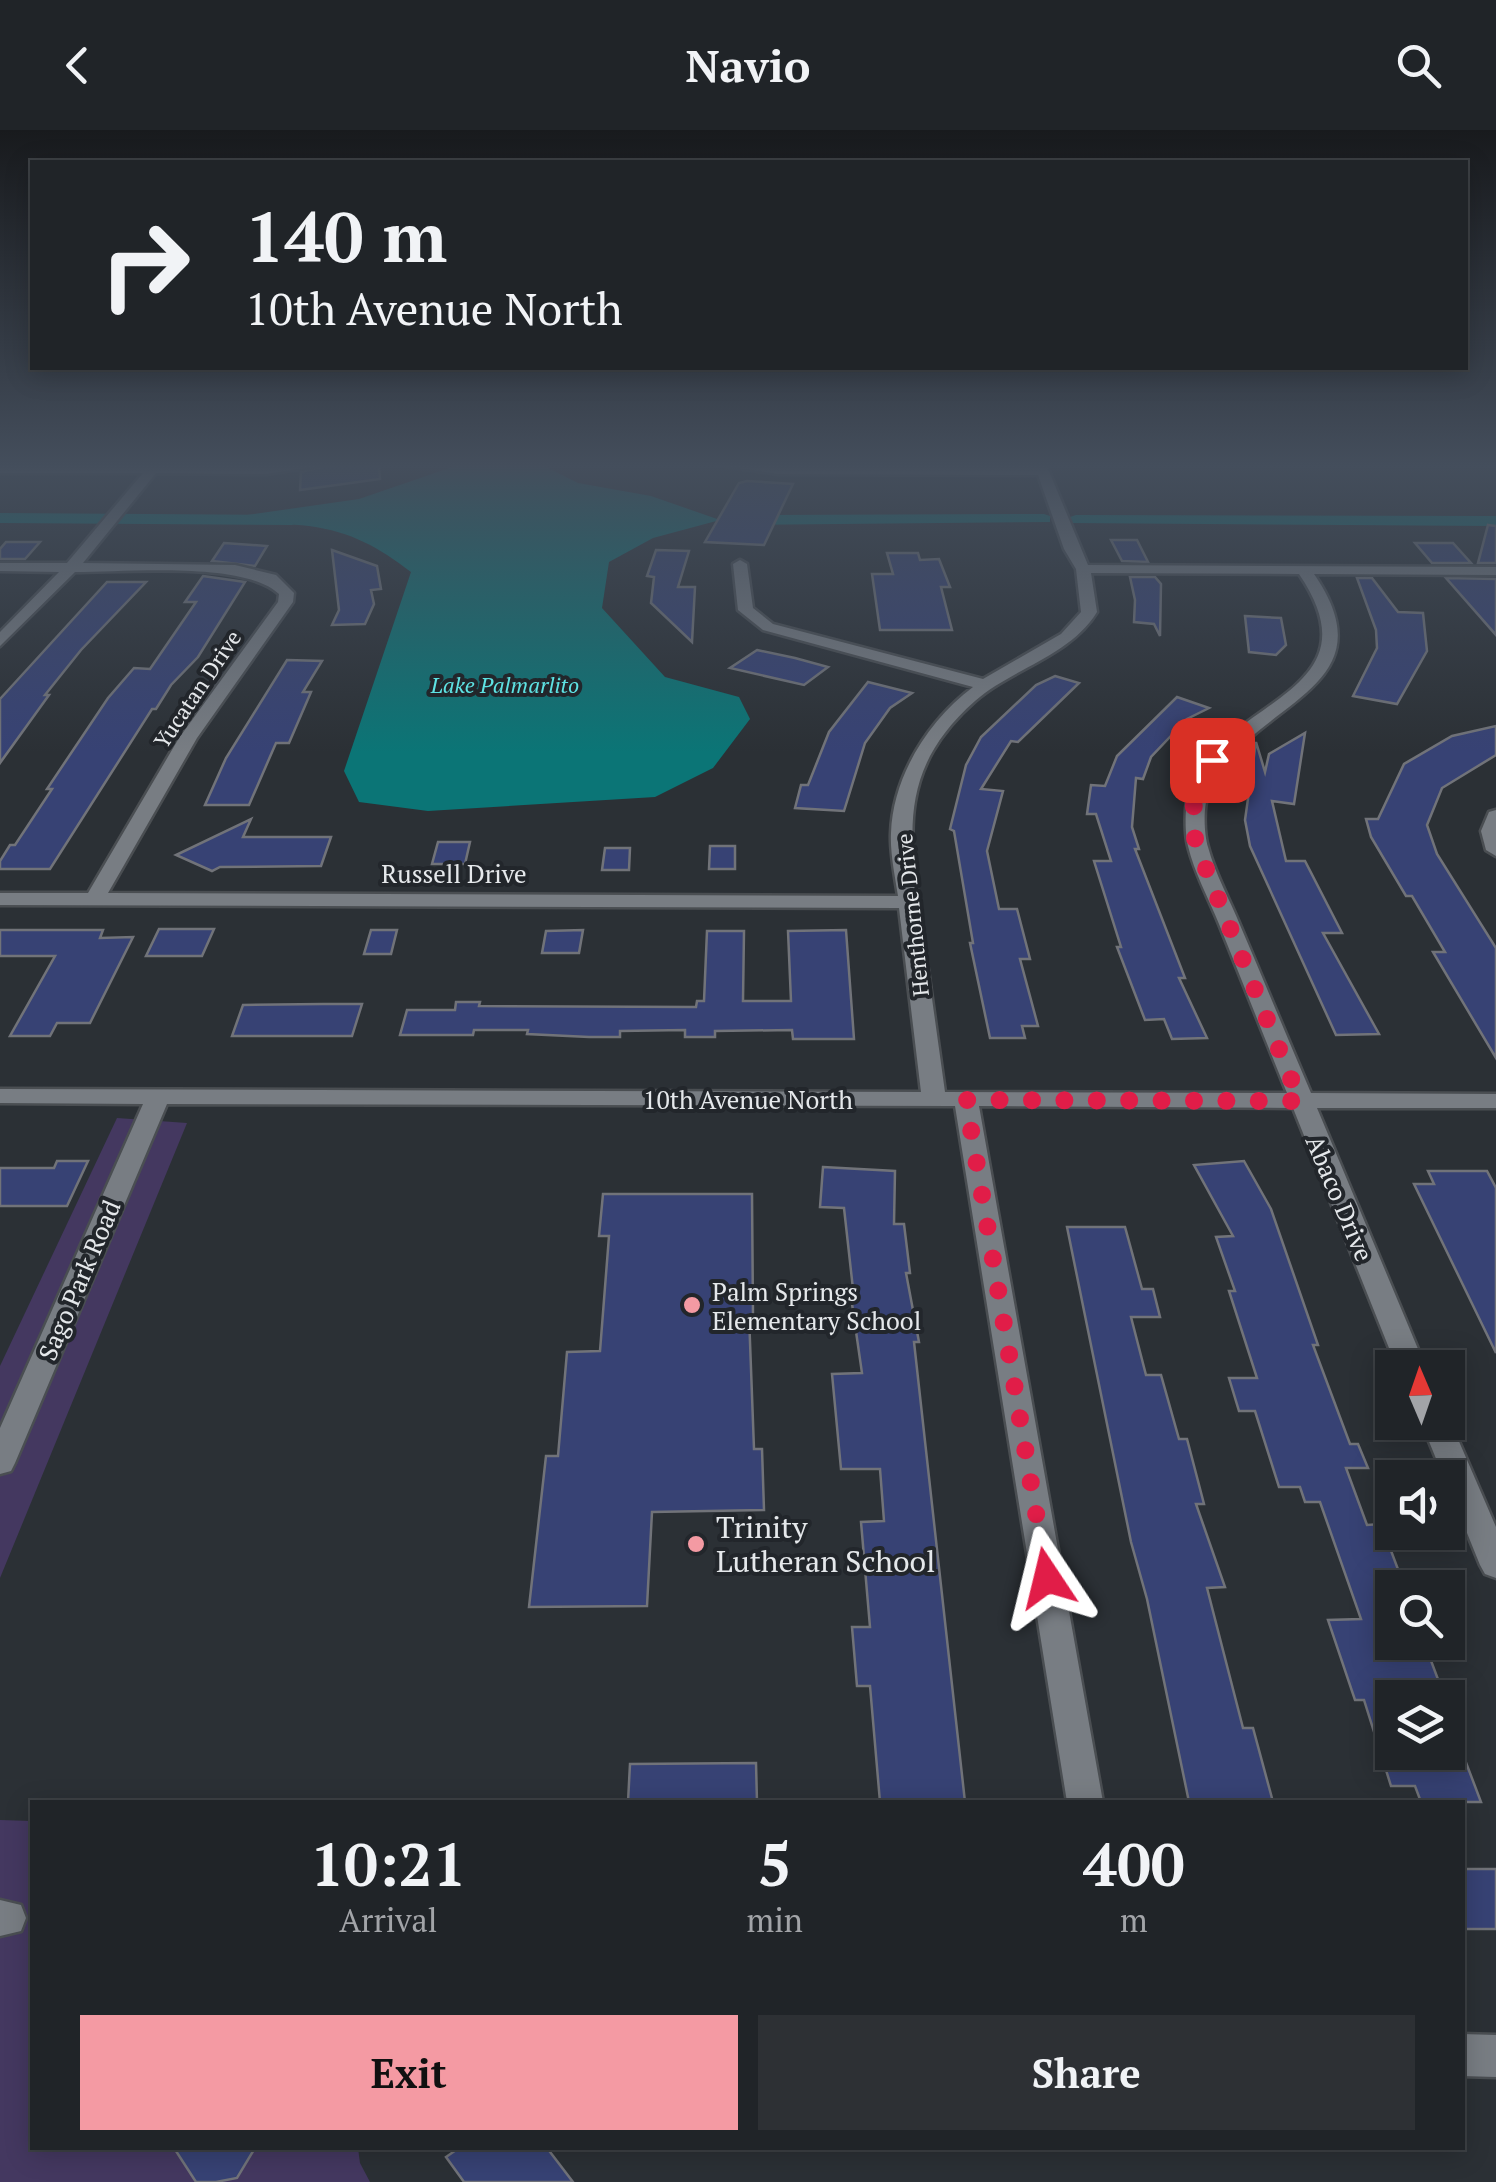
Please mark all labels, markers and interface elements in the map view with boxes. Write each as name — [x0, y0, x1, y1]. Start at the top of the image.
text: Navio — [685, 35, 811, 95]
icon: back — [50, 38, 105, 93]
icon: search — [1391, 38, 1446, 93]
text: 140 m — [245, 189, 447, 282]
icon: right — [80, 200, 210, 330]
text: 10th Avenue North — [245, 278, 623, 338]
street label: Yucatan Drive — [147, 624, 247, 754]
water label: Lake Palmarlito — [430, 670, 579, 699]
pin — [1170, 718, 1255, 803]
icon: arrive — [1185, 733, 1240, 788]
street label: Henthorne Drive — [889, 832, 935, 998]
street label: Russell Drive — [381, 857, 527, 890]
street label: 10th Avenue North — [643, 1083, 853, 1116]
street label: Abaco Drive — [1299, 1130, 1381, 1266]
street label: Sago Park Road — [30, 1195, 128, 1365]
place label: Palm Springs Elementary School — [712, 1275, 921, 1337]
marker: Palm Springs Elementary School — [681, 1294, 703, 1316]
north arrow — [1375, 1350, 1465, 1440]
map controls — [1375, 1350, 1465, 1770]
button: sound — [1375, 1460, 1465, 1550]
place label: Trinity Lutheran School — [716, 1507, 935, 1581]
position arrow — [995, 1526, 1099, 1630]
marker: Trinity Lutheran School — [685, 1533, 707, 1555]
button: search — [1375, 1570, 1465, 1660]
button: layers — [1375, 1680, 1465, 1770]
text: 10:21 — [310, 1824, 466, 1903]
text: 5 — [758, 1824, 792, 1903]
text: 400 — [1083, 1824, 1185, 1903]
text: Arrival — [339, 1899, 437, 1941]
text: min — [747, 1899, 803, 1941]
text: m — [1120, 1899, 1148, 1941]
button: Exit — [80, 2015, 738, 2130]
button: Share — [758, 2015, 1415, 2130]

